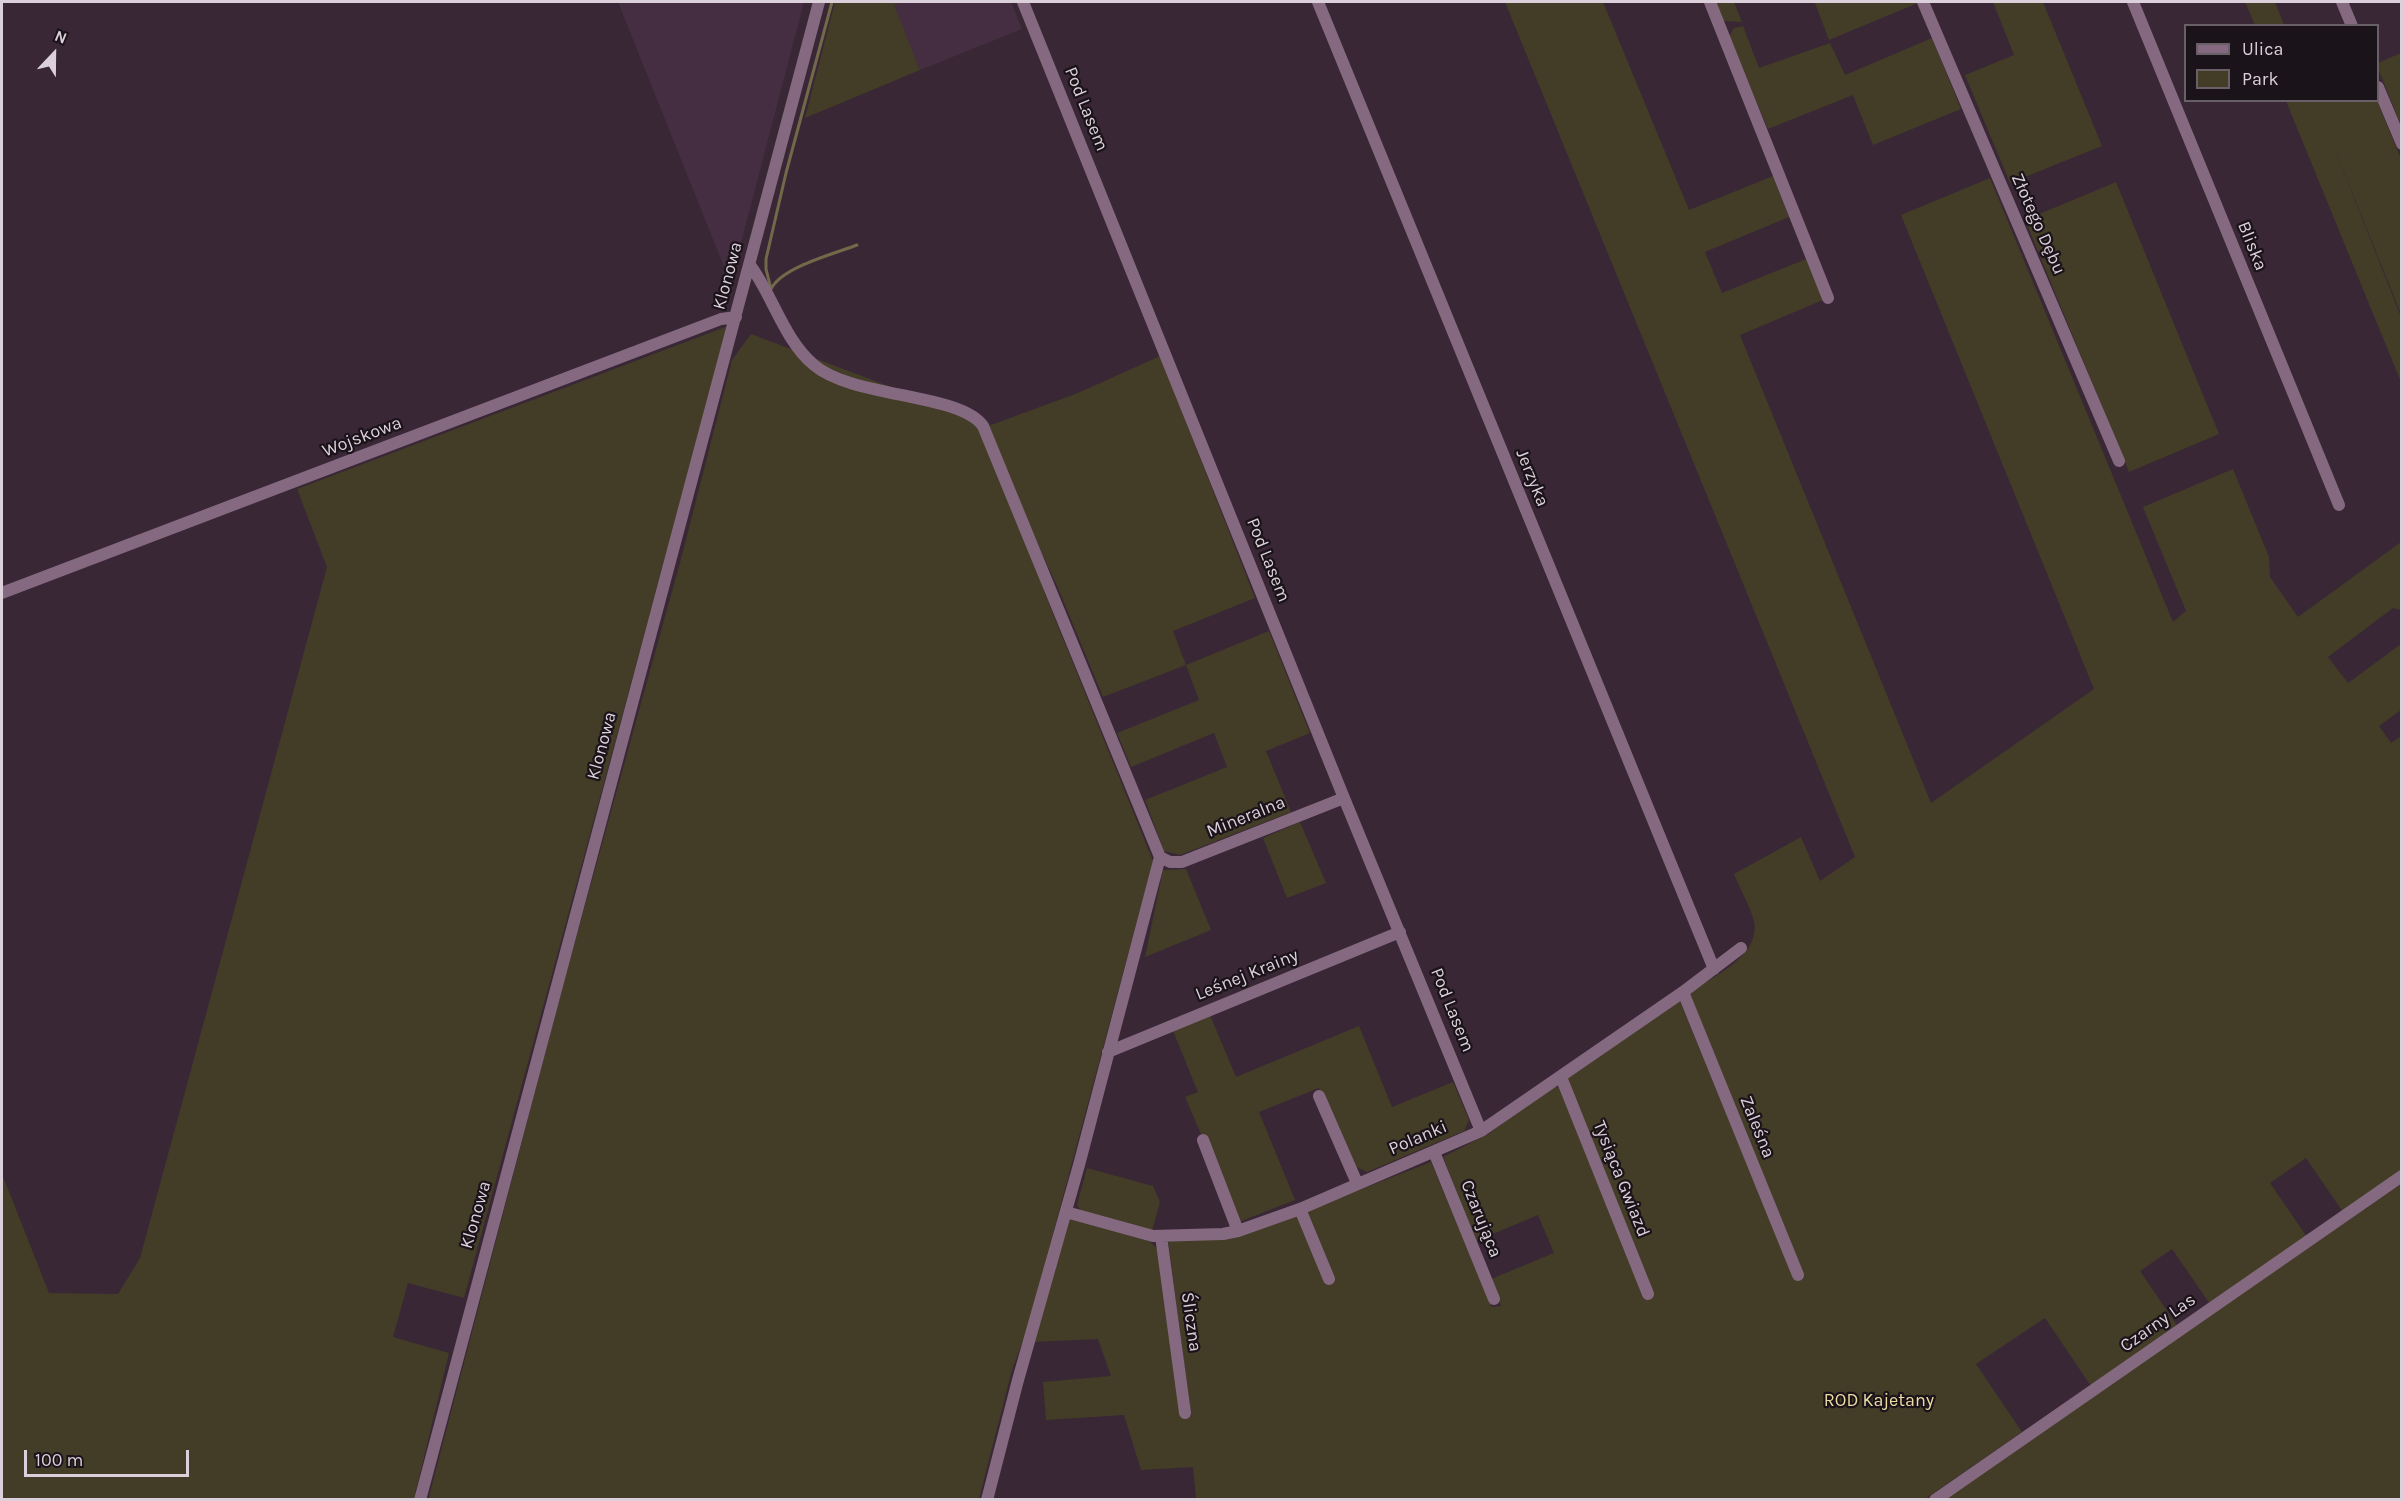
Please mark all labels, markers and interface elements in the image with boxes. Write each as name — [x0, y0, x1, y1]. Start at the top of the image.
north arrow — [24, 24, 84, 84]
legend — [2184, 24, 2379, 102]
text: N — [52, 26, 70, 48]
text: Ulica — [2242, 38, 2283, 60]
street label: Pod Lasem — [1059, 64, 1113, 154]
text: Park — [2242, 68, 2279, 90]
street label: Złotego Dębu — [2006, 170, 2070, 278]
street label: Bliska — [2232, 218, 2272, 274]
street label: Klonowa — [709, 240, 747, 312]
street label: Wojskowa — [319, 412, 405, 462]
street label: Jerzyka — [1511, 446, 1553, 510]
street label: Pod Lasem — [1241, 515, 1295, 605]
street label: Klonowa — [583, 710, 621, 782]
street label: Mineralna — [1204, 791, 1288, 843]
street label: Leśnej Krainy — [1192, 945, 1302, 1005]
street label: Pod Lasem — [1425, 965, 1479, 1055]
street label: Zaleśna — [1735, 1093, 1779, 1161]
street label: Polanki — [1386, 1116, 1450, 1160]
street label: Tysiąca Gwiazd — [1588, 1118, 1654, 1240]
street label: Czarująca — [1456, 1177, 1506, 1261]
street label: Klonowa — [456, 1179, 496, 1251]
street label: Czarny Las — [2116, 1289, 2200, 1357]
street label: Śliczna — [1176, 1291, 1206, 1353]
park label: ROD Kajetany — [1824, 1390, 1934, 1412]
scale bar — [27, 1438, 192, 1476]
text: 100 m — [35, 1449, 83, 1471]

